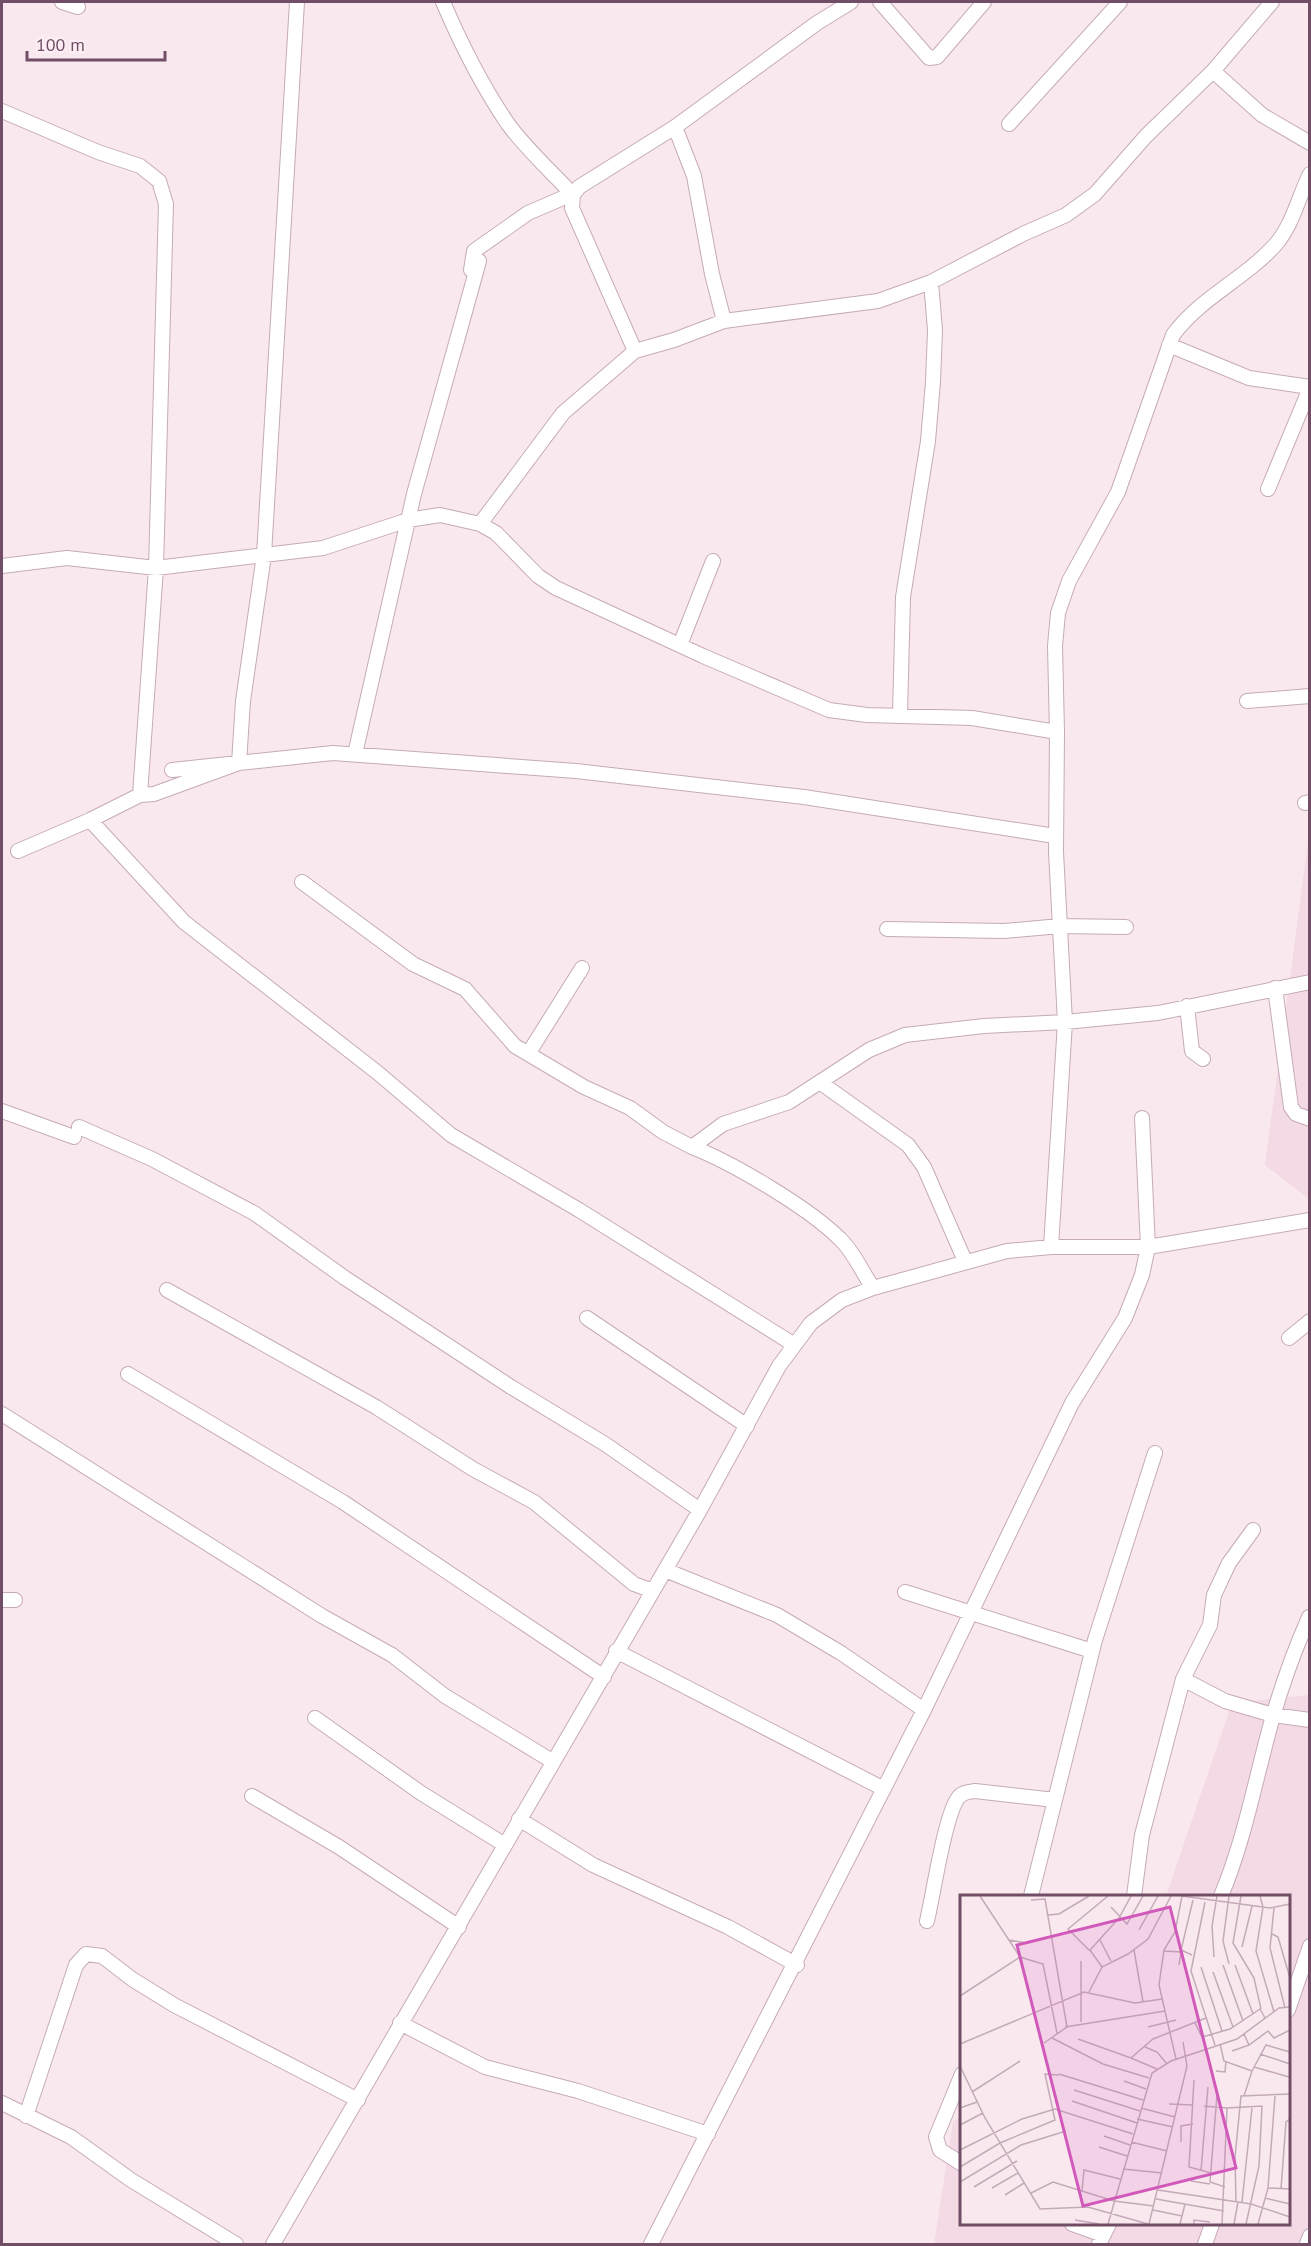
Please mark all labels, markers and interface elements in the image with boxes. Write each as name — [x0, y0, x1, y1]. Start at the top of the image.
scale bar — [27, 24, 165, 62]
text: 100 m — [36, 33, 85, 56]
inset map — [960, 1895, 1290, 2225]

